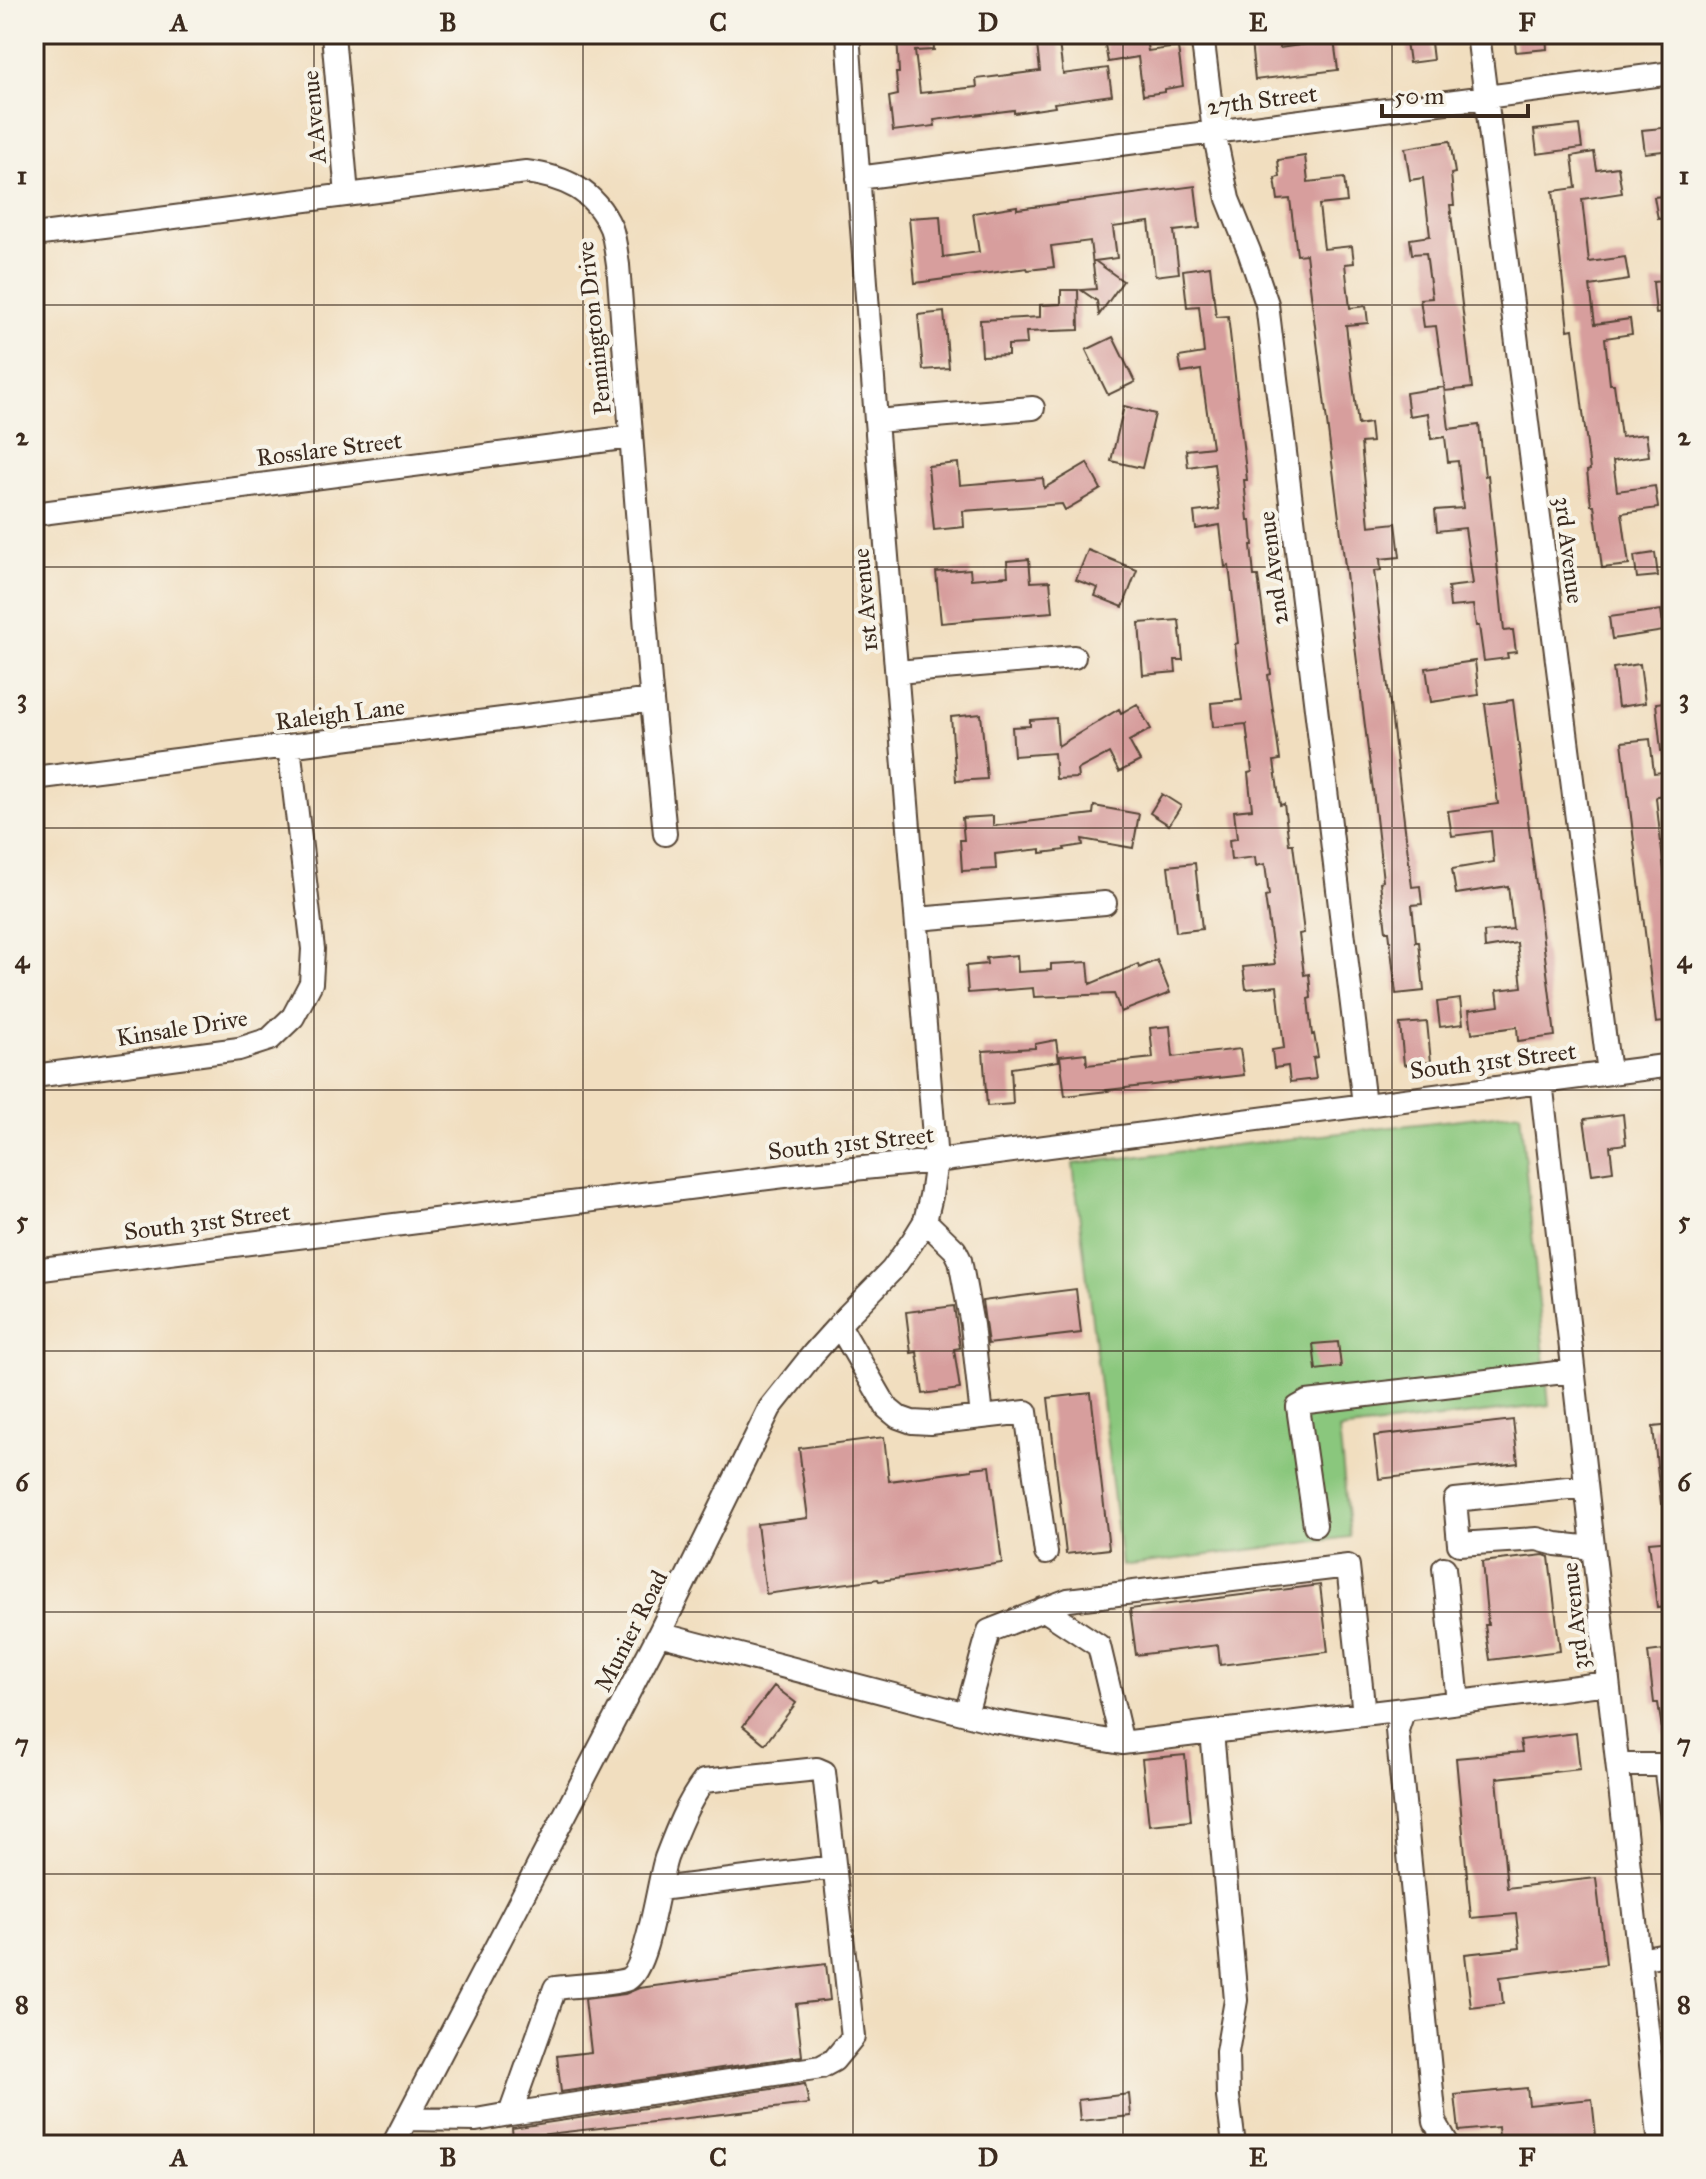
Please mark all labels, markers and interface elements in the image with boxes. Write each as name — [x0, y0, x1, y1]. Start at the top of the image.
text: A — [168, 6, 188, 38]
text: B — [439, 6, 457, 38]
text: C — [709, 6, 727, 38]
text: D — [978, 6, 998, 38]
text: E — [1249, 6, 1268, 38]
text: F — [1519, 6, 1536, 38]
scale bar — [1382, 68, 1528, 118]
street label: A Avenue — [295, 69, 333, 166]
street label: 27th Street — [1205, 78, 1319, 122]
text: 50 m — [1394, 81, 1444, 111]
text: 1 — [17, 159, 27, 191]
text: 1 — [1679, 159, 1689, 191]
street label: Pennington Drive — [570, 240, 618, 416]
text: 2 — [16, 420, 30, 452]
text: 2 — [1678, 420, 1692, 452]
street label: Rosslare Street — [254, 425, 404, 473]
street label: 3rd Avenue — [1548, 495, 1590, 605]
street label: 2nd Avenue — [1251, 510, 1295, 626]
street label: 1st Avenue — [846, 547, 884, 653]
text: 3 — [17, 682, 27, 714]
text: 3 — [1679, 682, 1689, 714]
street label: Raleigh Lane — [273, 691, 407, 737]
text: 4 — [15, 943, 31, 975]
text: 4 — [1677, 943, 1693, 975]
street label: Kinsale Drive — [114, 1003, 250, 1053]
street label: South 31st Street — [1408, 1036, 1578, 1086]
street label: South 31st Street — [766, 1119, 936, 1167]
street label: South 31st Street — [122, 1197, 292, 1247]
text: 5 — [16, 1204, 29, 1236]
text: 5 — [1678, 1204, 1691, 1236]
text: 6 — [15, 1466, 30, 1498]
text: 6 — [1677, 1466, 1692, 1498]
street label: 3rd Avenue — [1554, 1561, 1596, 1671]
street label: Munier Road — [588, 1565, 674, 1697]
text: 7 — [15, 1727, 29, 1759]
text: 7 — [1677, 1727, 1691, 1759]
text: 8 — [15, 1988, 29, 2020]
text: 8 — [1677, 1988, 1691, 2020]
text: A — [168, 2141, 188, 2173]
text: B — [439, 2141, 457, 2173]
text: C — [709, 2141, 727, 2173]
text: D — [978, 2141, 998, 2173]
text: E — [1249, 2141, 1268, 2173]
text: F — [1519, 2141, 1536, 2173]

